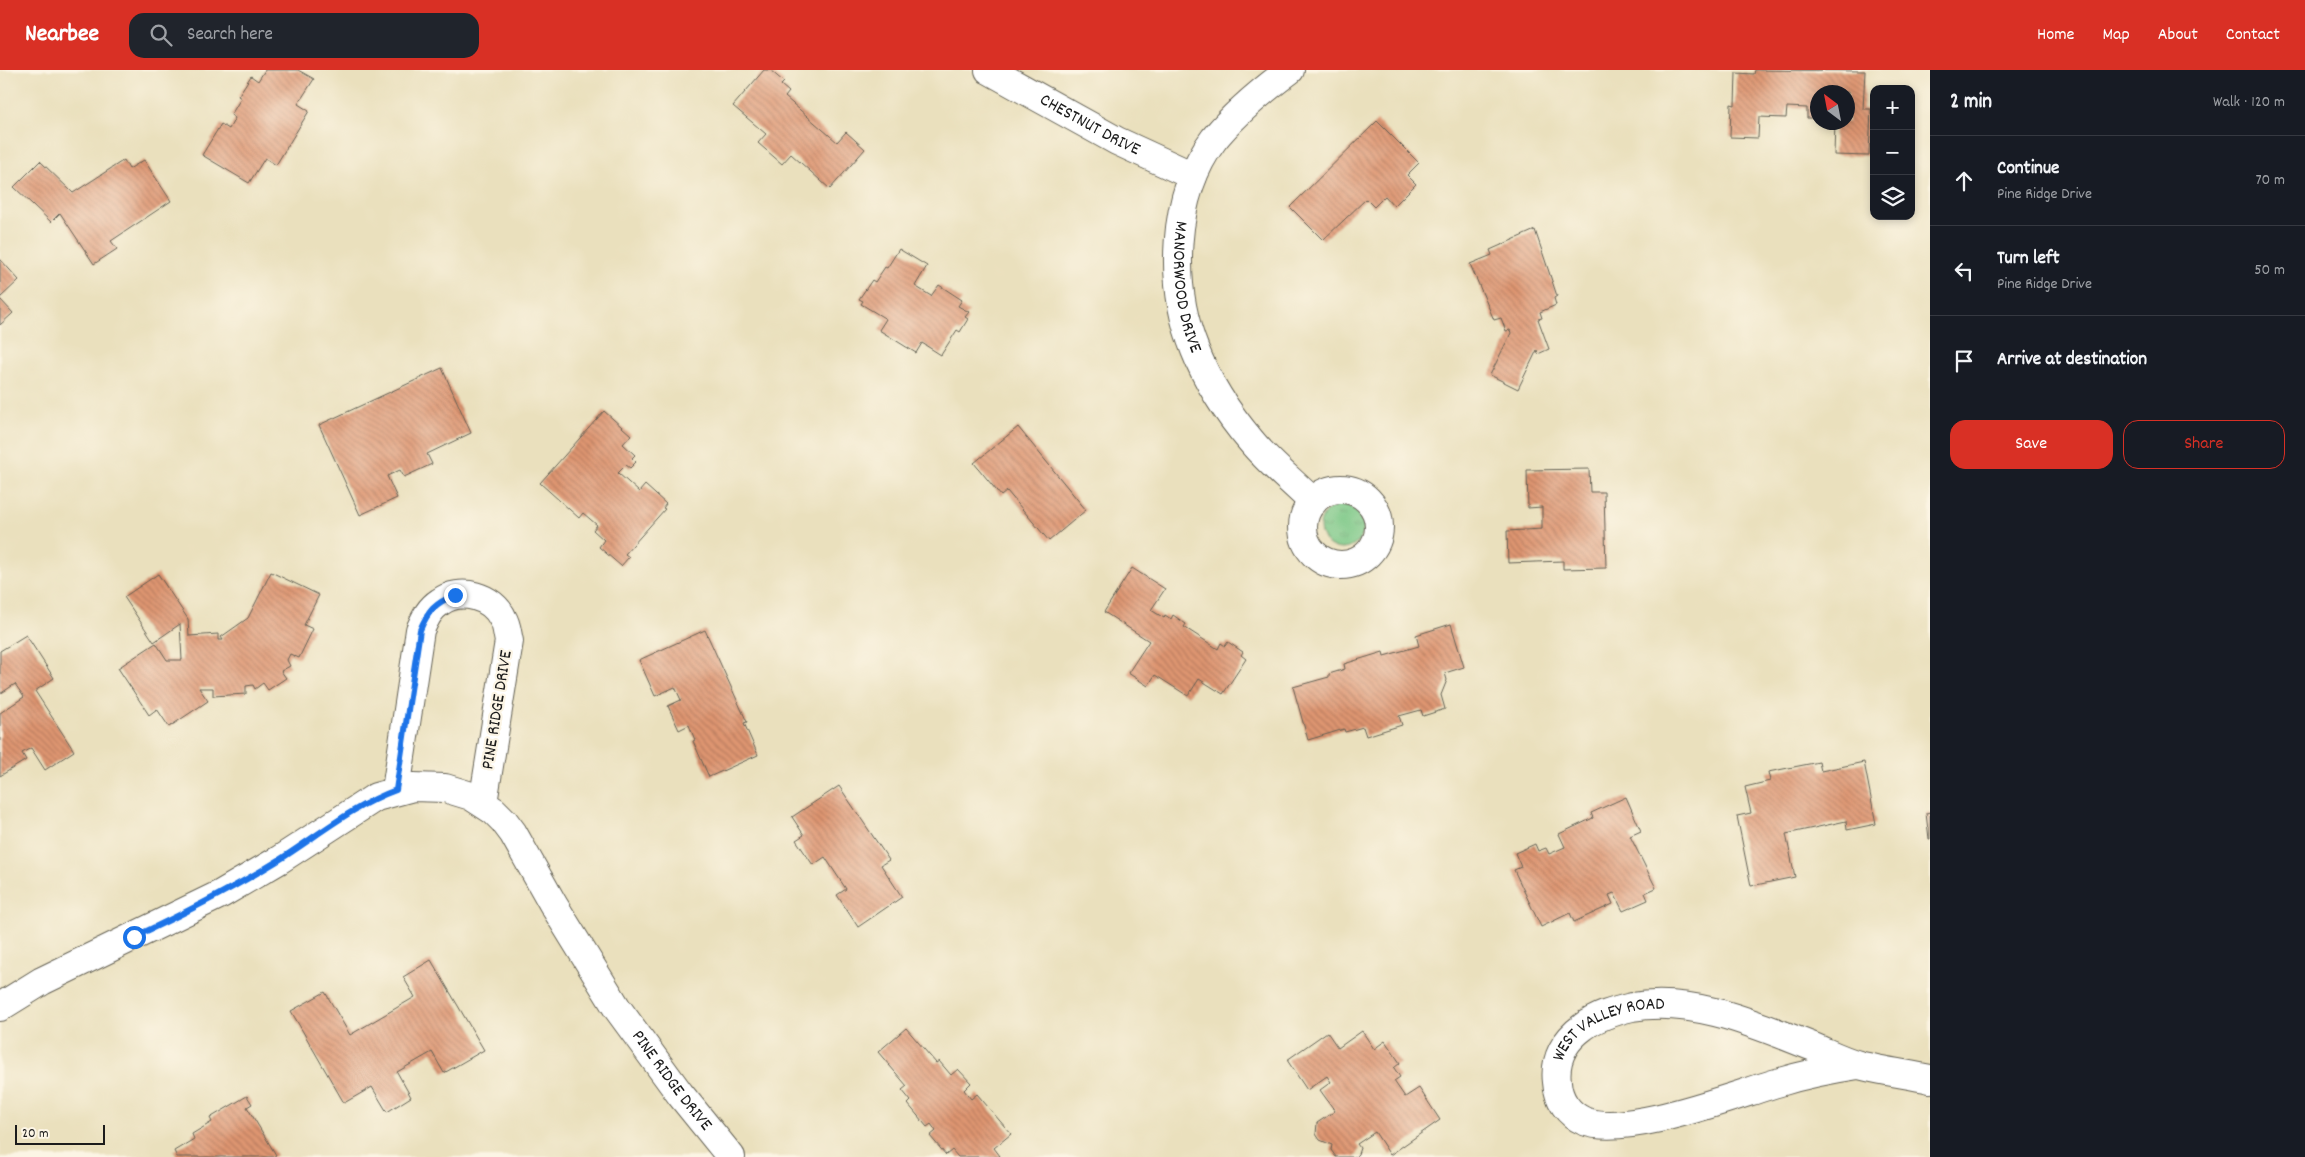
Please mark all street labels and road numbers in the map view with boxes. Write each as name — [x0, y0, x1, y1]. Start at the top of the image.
street label: CHESTNUT DRIVE — [1035, 88, 1144, 162]
street label: MANORWOOD DRIVE — [1165, 219, 1207, 357]
street label: PINE RIDGE DRIVE — [476, 649, 520, 771]
street label: WEST VALLEY ROAD — [1547, 992, 1665, 1065]
street label: PINE RIDGE DRIVE — [625, 1025, 718, 1137]

